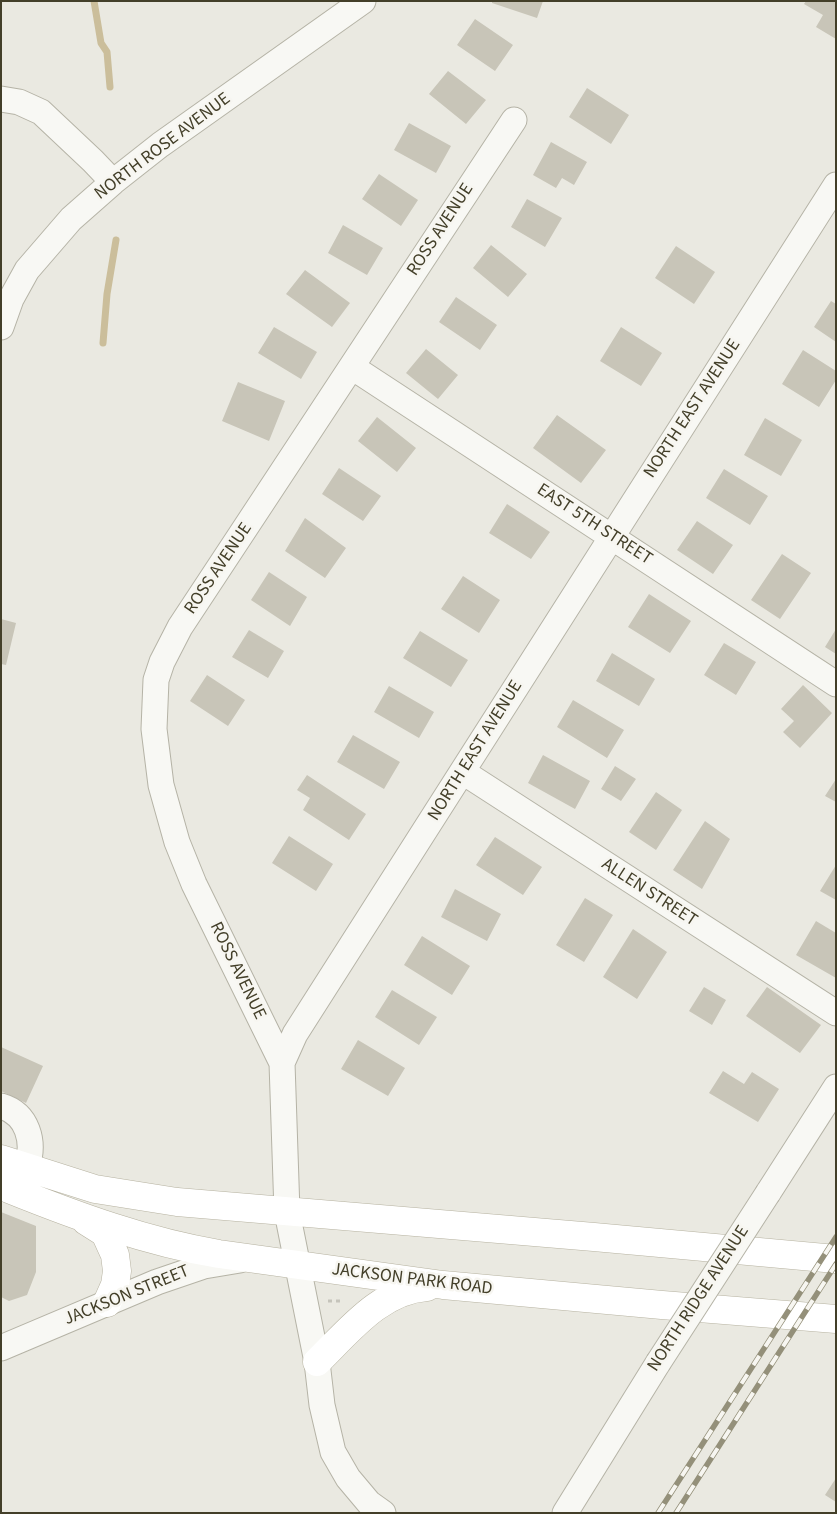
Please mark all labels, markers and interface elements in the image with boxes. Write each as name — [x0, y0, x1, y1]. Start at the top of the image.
street label: NORTH ROSE AVENUE — [91, 89, 235, 205]
street label: ROSS AVENUE — [403, 180, 479, 280]
street label: NORTH EAST AVENUE — [640, 335, 746, 483]
street label: EAST 5TH STREET — [532, 480, 656, 570]
street label: ROSS AVENUE — [180, 519, 258, 619]
street label: NORTH EAST AVENUE — [424, 677, 528, 825]
street label: ALLEN STREET — [597, 854, 701, 932]
street label: ROSS AVENUE — [204, 919, 270, 1023]
street label: NORTH RIDGE AVENUE — [644, 1222, 754, 1376]
street label: JACKSON PARK ROAD — [330, 1259, 494, 1301]
street label: JACKSON STREET — [61, 1261, 193, 1331]

